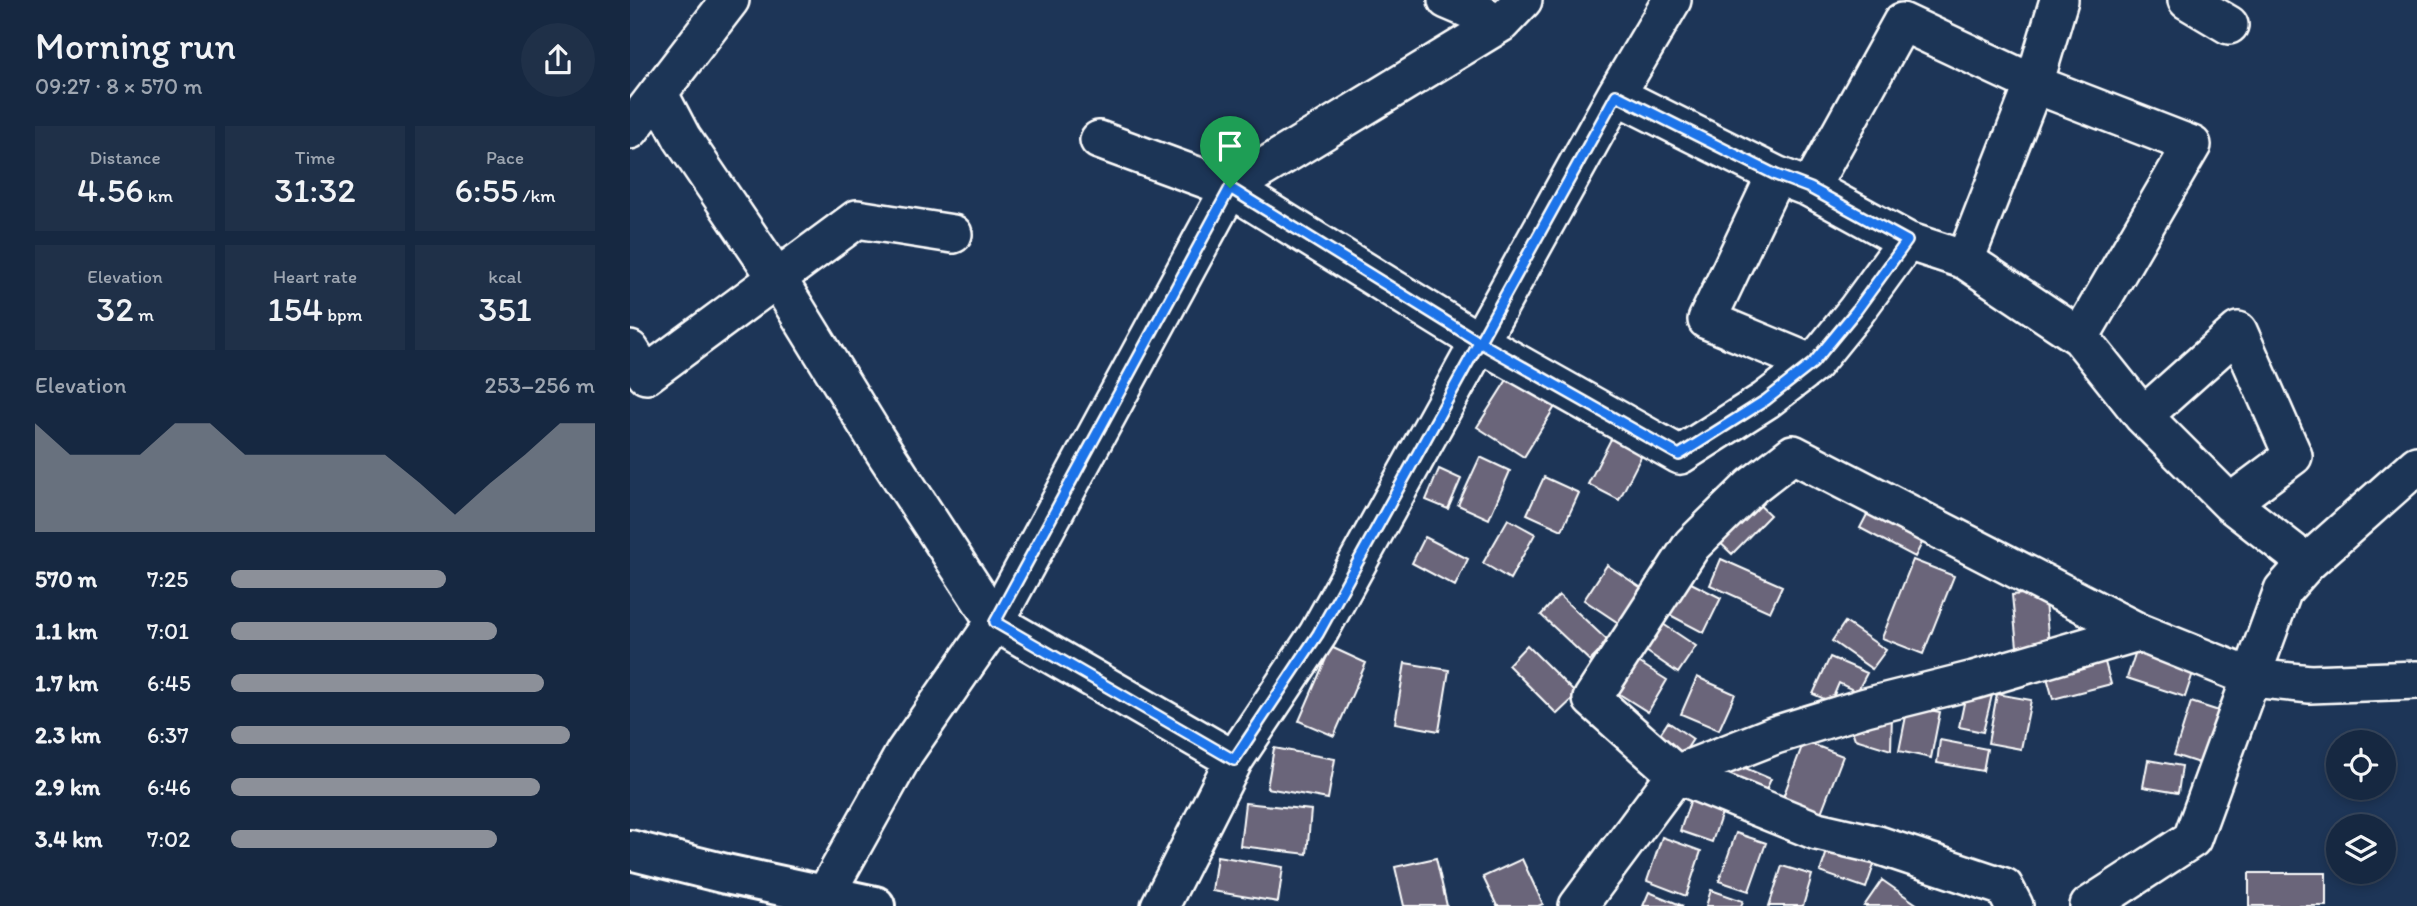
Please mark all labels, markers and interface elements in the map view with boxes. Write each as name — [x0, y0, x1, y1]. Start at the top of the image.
text: Morning run — [35, 23, 236, 69]
button: share — [521, 23, 595, 97]
text: 09:27 · 8 × 570 m — [35, 72, 203, 100]
pin — [1200, 116, 1260, 188]
icon: arrive — [1211, 127, 1249, 165]
text: Distance — [89, 146, 161, 169]
text: Time — [295, 146, 335, 169]
text: Pace — [486, 146, 524, 169]
text: 4.56 — [77, 169, 144, 211]
text: 31:32 — [274, 169, 356, 211]
text: 6:55 — [454, 169, 518, 211]
text: km — [144, 184, 173, 207]
text: /km — [518, 184, 556, 207]
text: Elevation — [87, 265, 163, 288]
text: Heart rate — [273, 265, 357, 288]
text: kcal — [488, 265, 522, 288]
text: 32 — [96, 288, 134, 330]
text: 154 — [267, 288, 323, 330]
text: 351 — [478, 288, 532, 330]
text: m — [134, 303, 154, 326]
text: bpm — [323, 303, 363, 326]
text: Elevation — [35, 371, 126, 399]
text: 253–256 m — [485, 371, 595, 399]
text: 570 m — [35, 565, 97, 593]
text: 7:25 — [147, 565, 188, 593]
text: 1.1 km — [35, 617, 98, 645]
text: 7:01 — [147, 617, 189, 645]
text: 1.7 km — [35, 669, 98, 697]
text: 6:45 — [147, 669, 191, 697]
text: 2.3 km — [35, 721, 101, 749]
text: 6:37 — [147, 721, 189, 749]
map controls — [2326, 730, 2396, 884]
button: locate — [2326, 730, 2396, 800]
text: 2.9 km — [35, 773, 100, 801]
text: 6:46 — [147, 773, 191, 801]
button: layers — [2326, 814, 2396, 884]
text: 3.4 km — [35, 825, 103, 853]
text: 7:02 — [147, 825, 190, 853]

